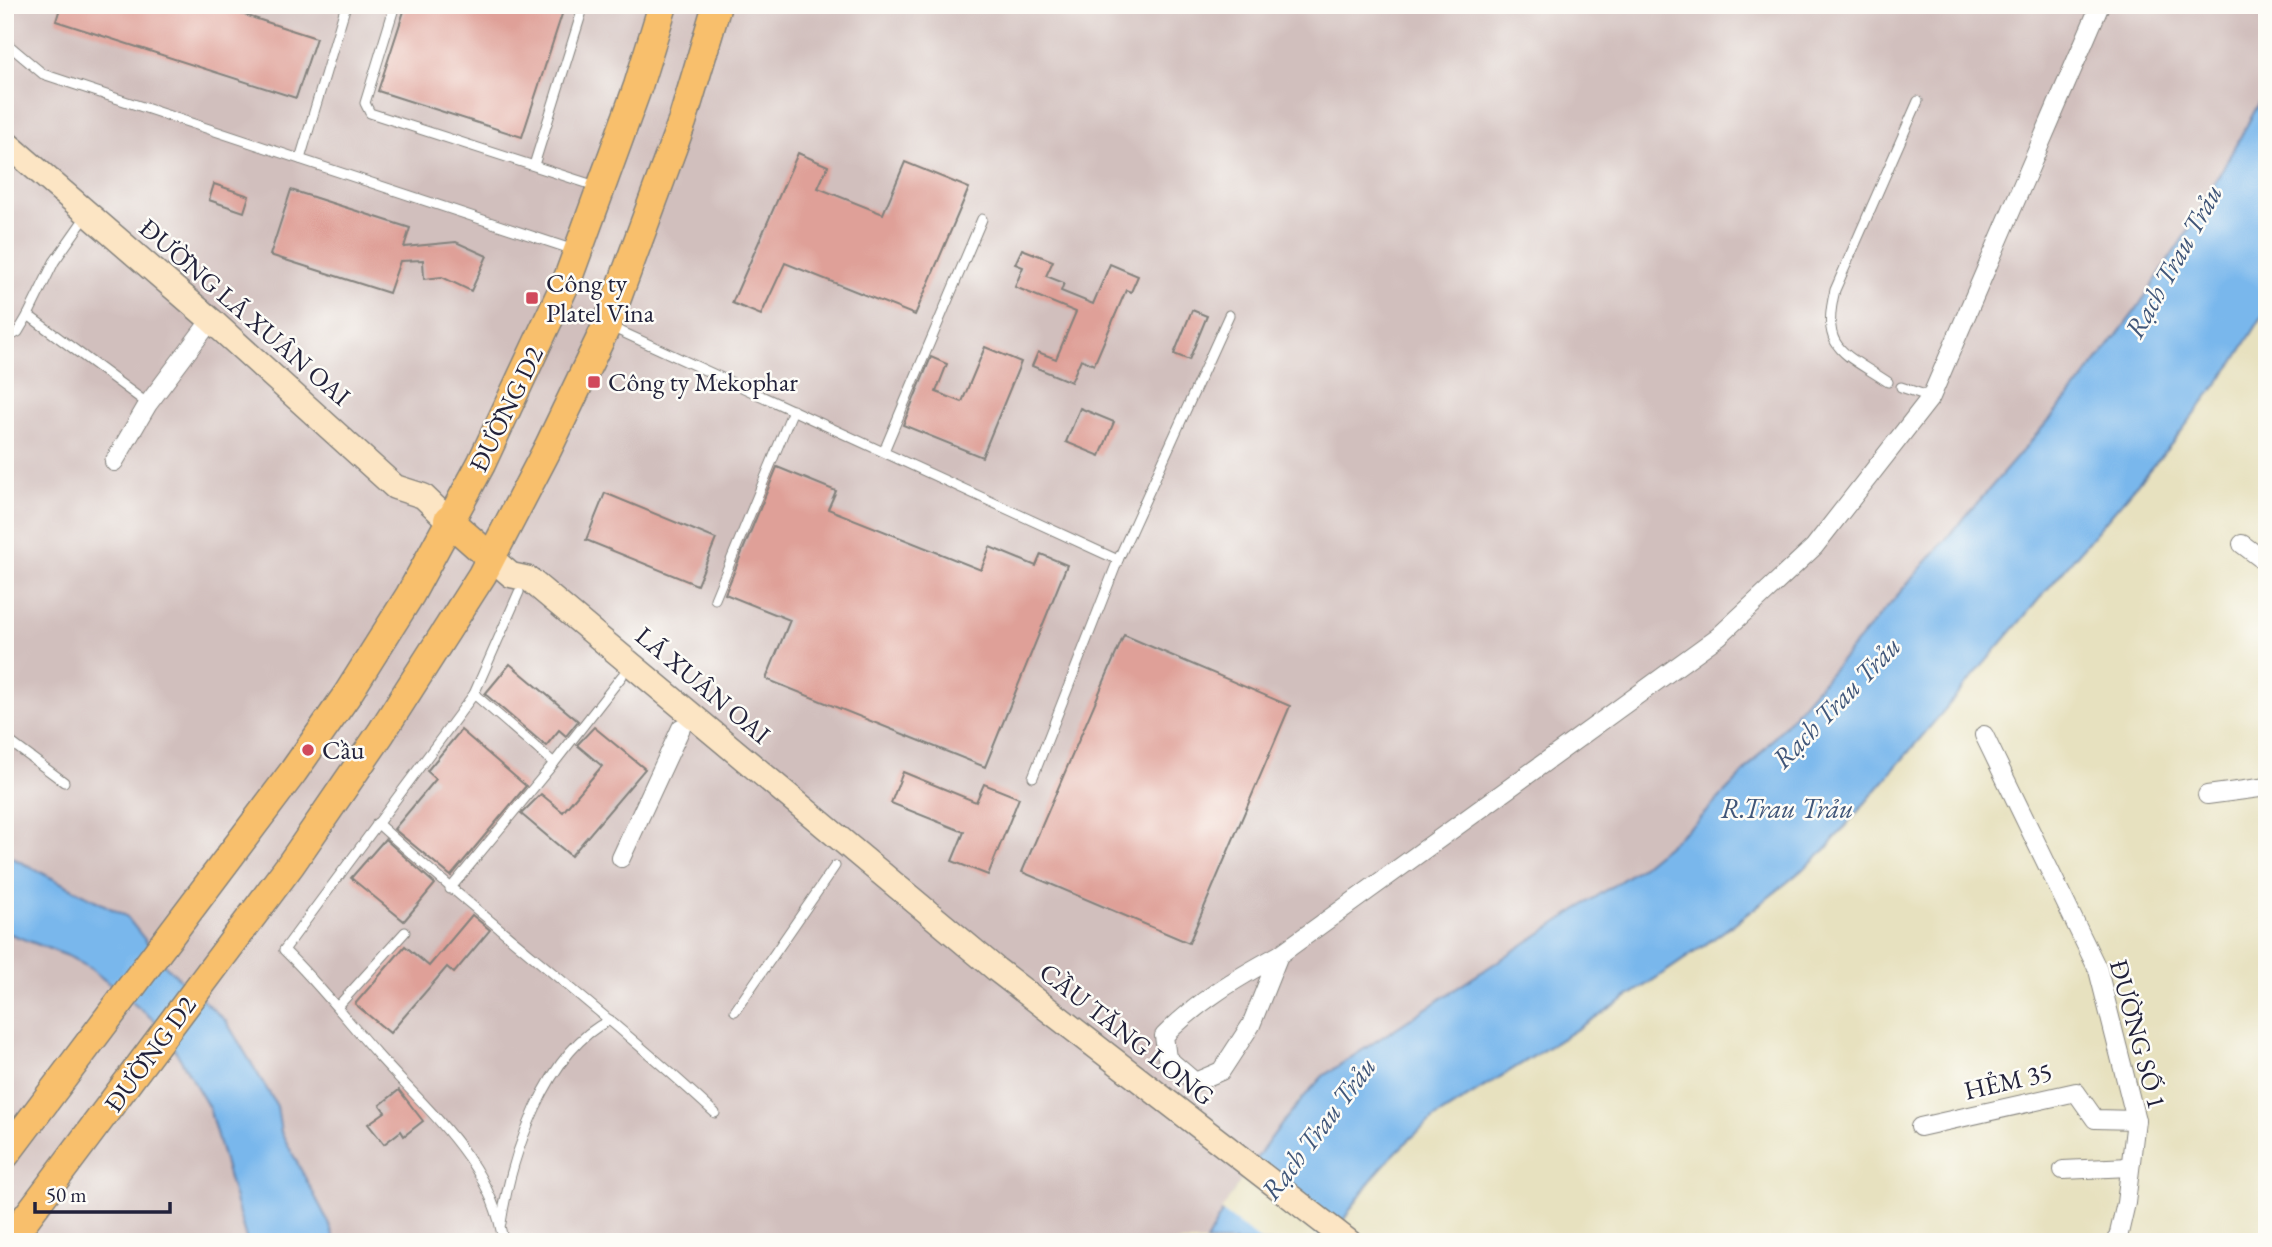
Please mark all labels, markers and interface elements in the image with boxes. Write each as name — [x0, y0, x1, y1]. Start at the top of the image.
water label: Rạch Trau Trảu — [2116, 178, 2230, 344]
street label: ĐƯỜNG LÃ XUÂN OAI — [132, 211, 358, 413]
place label: Công ty Platel Vina — [546, 266, 655, 330]
marker: Công ty Platel Vina — [524, 290, 540, 306]
street label: ĐƯỜNG D2 — [461, 340, 551, 477]
place label: Công ty Mekophar — [608, 365, 798, 399]
marker: Công ty Mekophar — [586, 374, 602, 390]
street label: LÃ XUÂN OAI — [629, 619, 777, 751]
water label: Rạch Trau Trảu — [1764, 628, 1908, 776]
place label: Cầu — [322, 733, 365, 767]
marker: Cầu — [300, 742, 316, 758]
water label: R.Trau Trảu — [1720, 790, 1854, 826]
street label: CẦU TĂNG LONG — [1032, 955, 1222, 1113]
street label: ĐƯỜNG SỐ 1 — [2102, 956, 2174, 1112]
street label: ĐƯỜNG D2 — [96, 989, 204, 1119]
water label: Rạch Trau Trảu — [1252, 1049, 1384, 1207]
street label: HẺM 35 — [1961, 1054, 2055, 1108]
scale bar — [35, 1170, 170, 1214]
text: 50 m — [46, 1181, 87, 1208]

